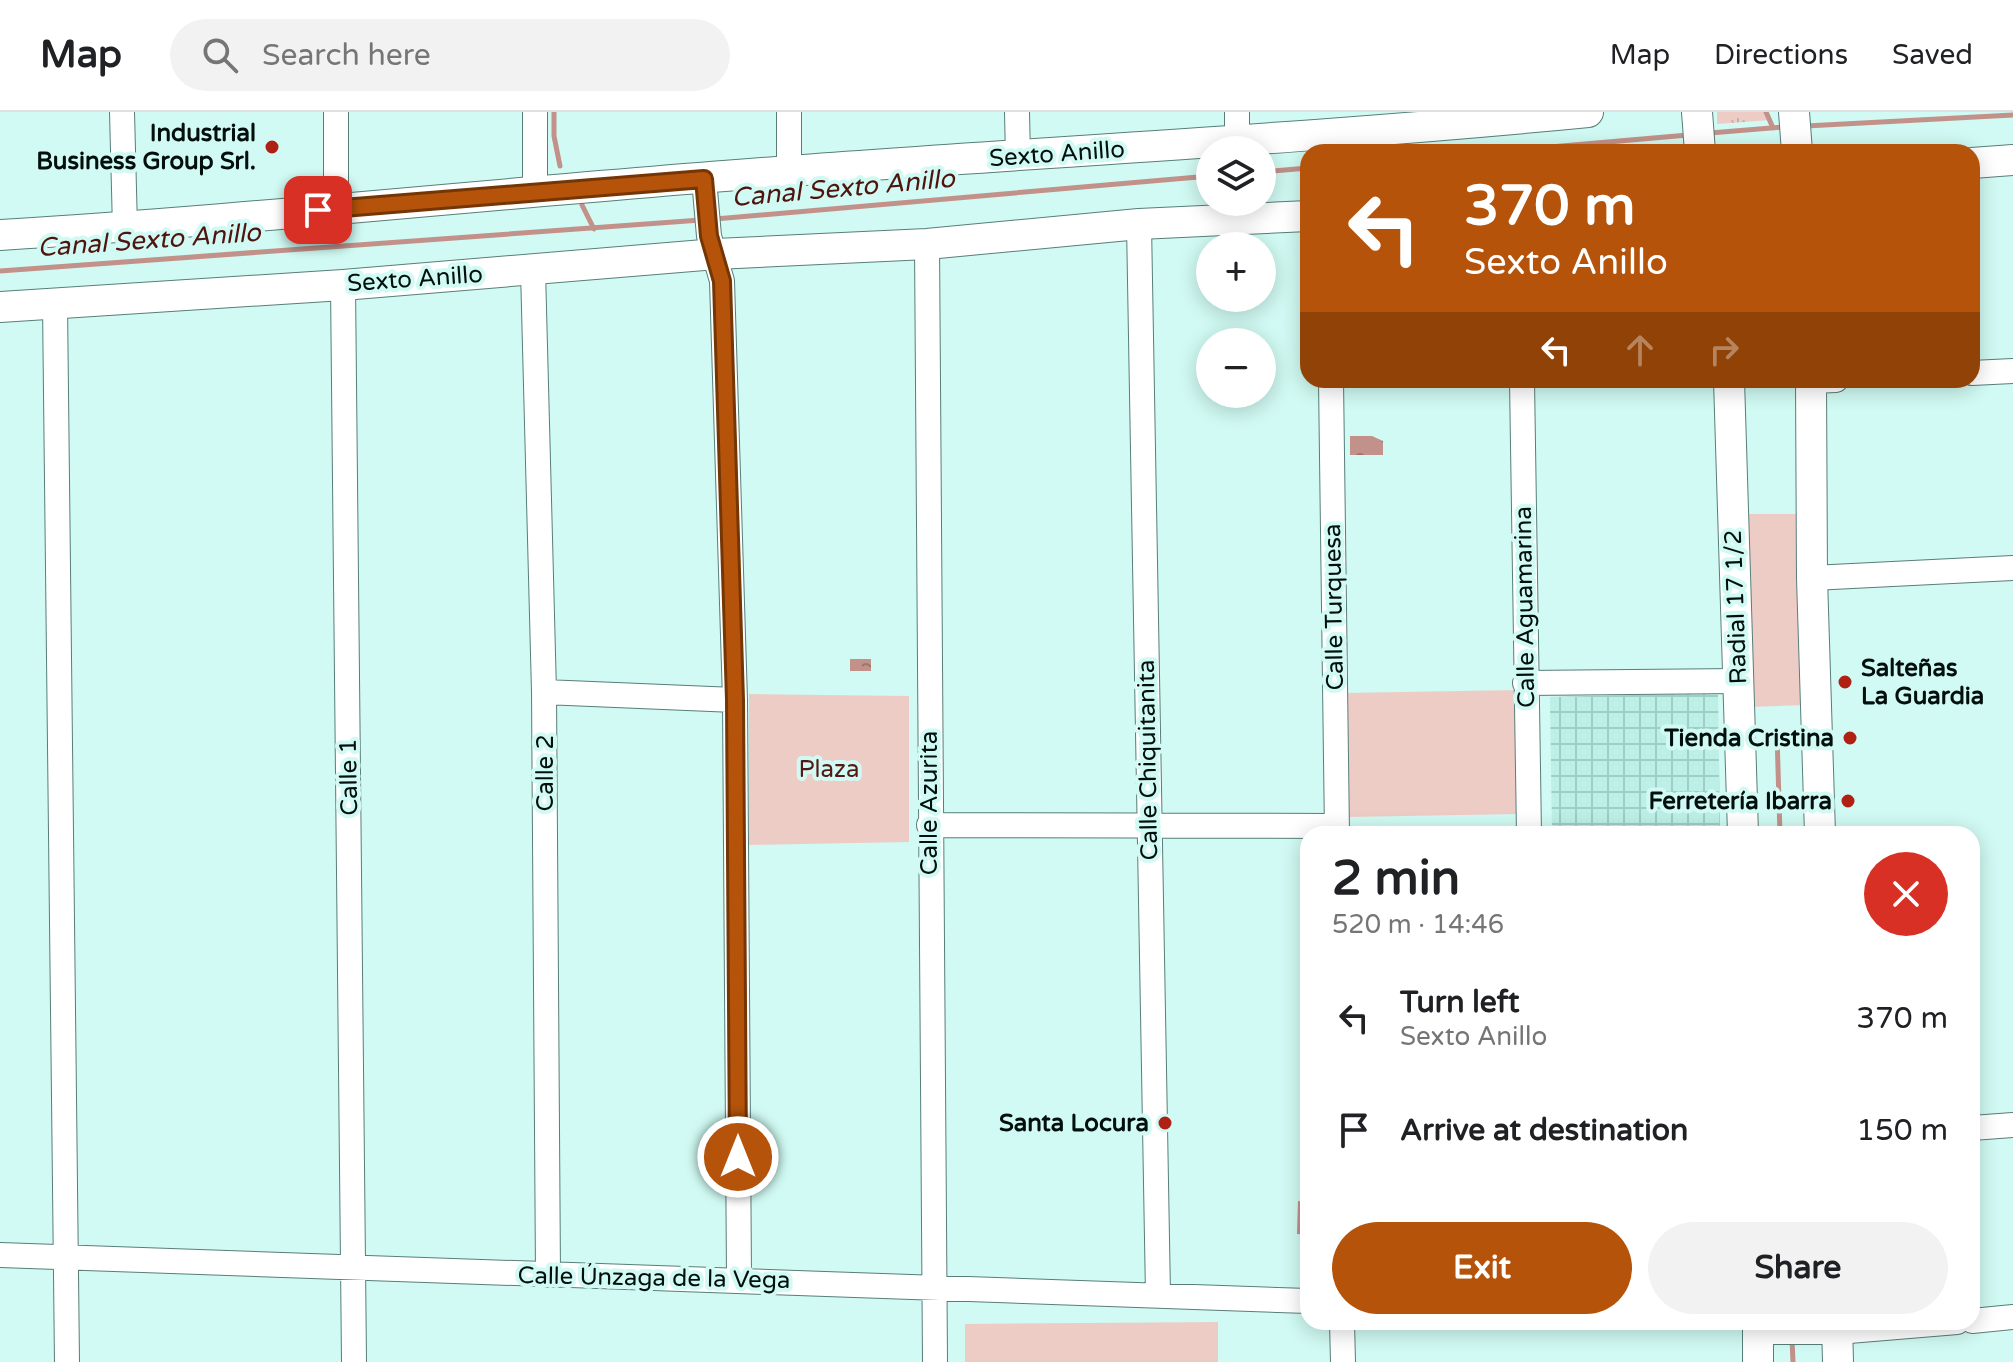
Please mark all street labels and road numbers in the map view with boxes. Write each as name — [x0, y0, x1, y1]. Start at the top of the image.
street label: Sexto Anillo — [988, 135, 1126, 173]
street label: Sexto Anillo — [346, 260, 484, 298]
street label: Calle Aguamarina — [1509, 506, 1541, 708]
street label: Calle Turquesa — [1318, 523, 1350, 691]
street label: Radial 17 1/2 — [1719, 529, 1753, 685]
street label: Calle Chiquitanita — [1132, 659, 1164, 861]
street label: Calle Azurita — [915, 731, 944, 875]
street label: Calle 2 — [531, 734, 560, 812]
street label: Calle 1 — [334, 738, 364, 816]
street label: Calle Únzaga de la Vega — [517, 1260, 791, 1295]

